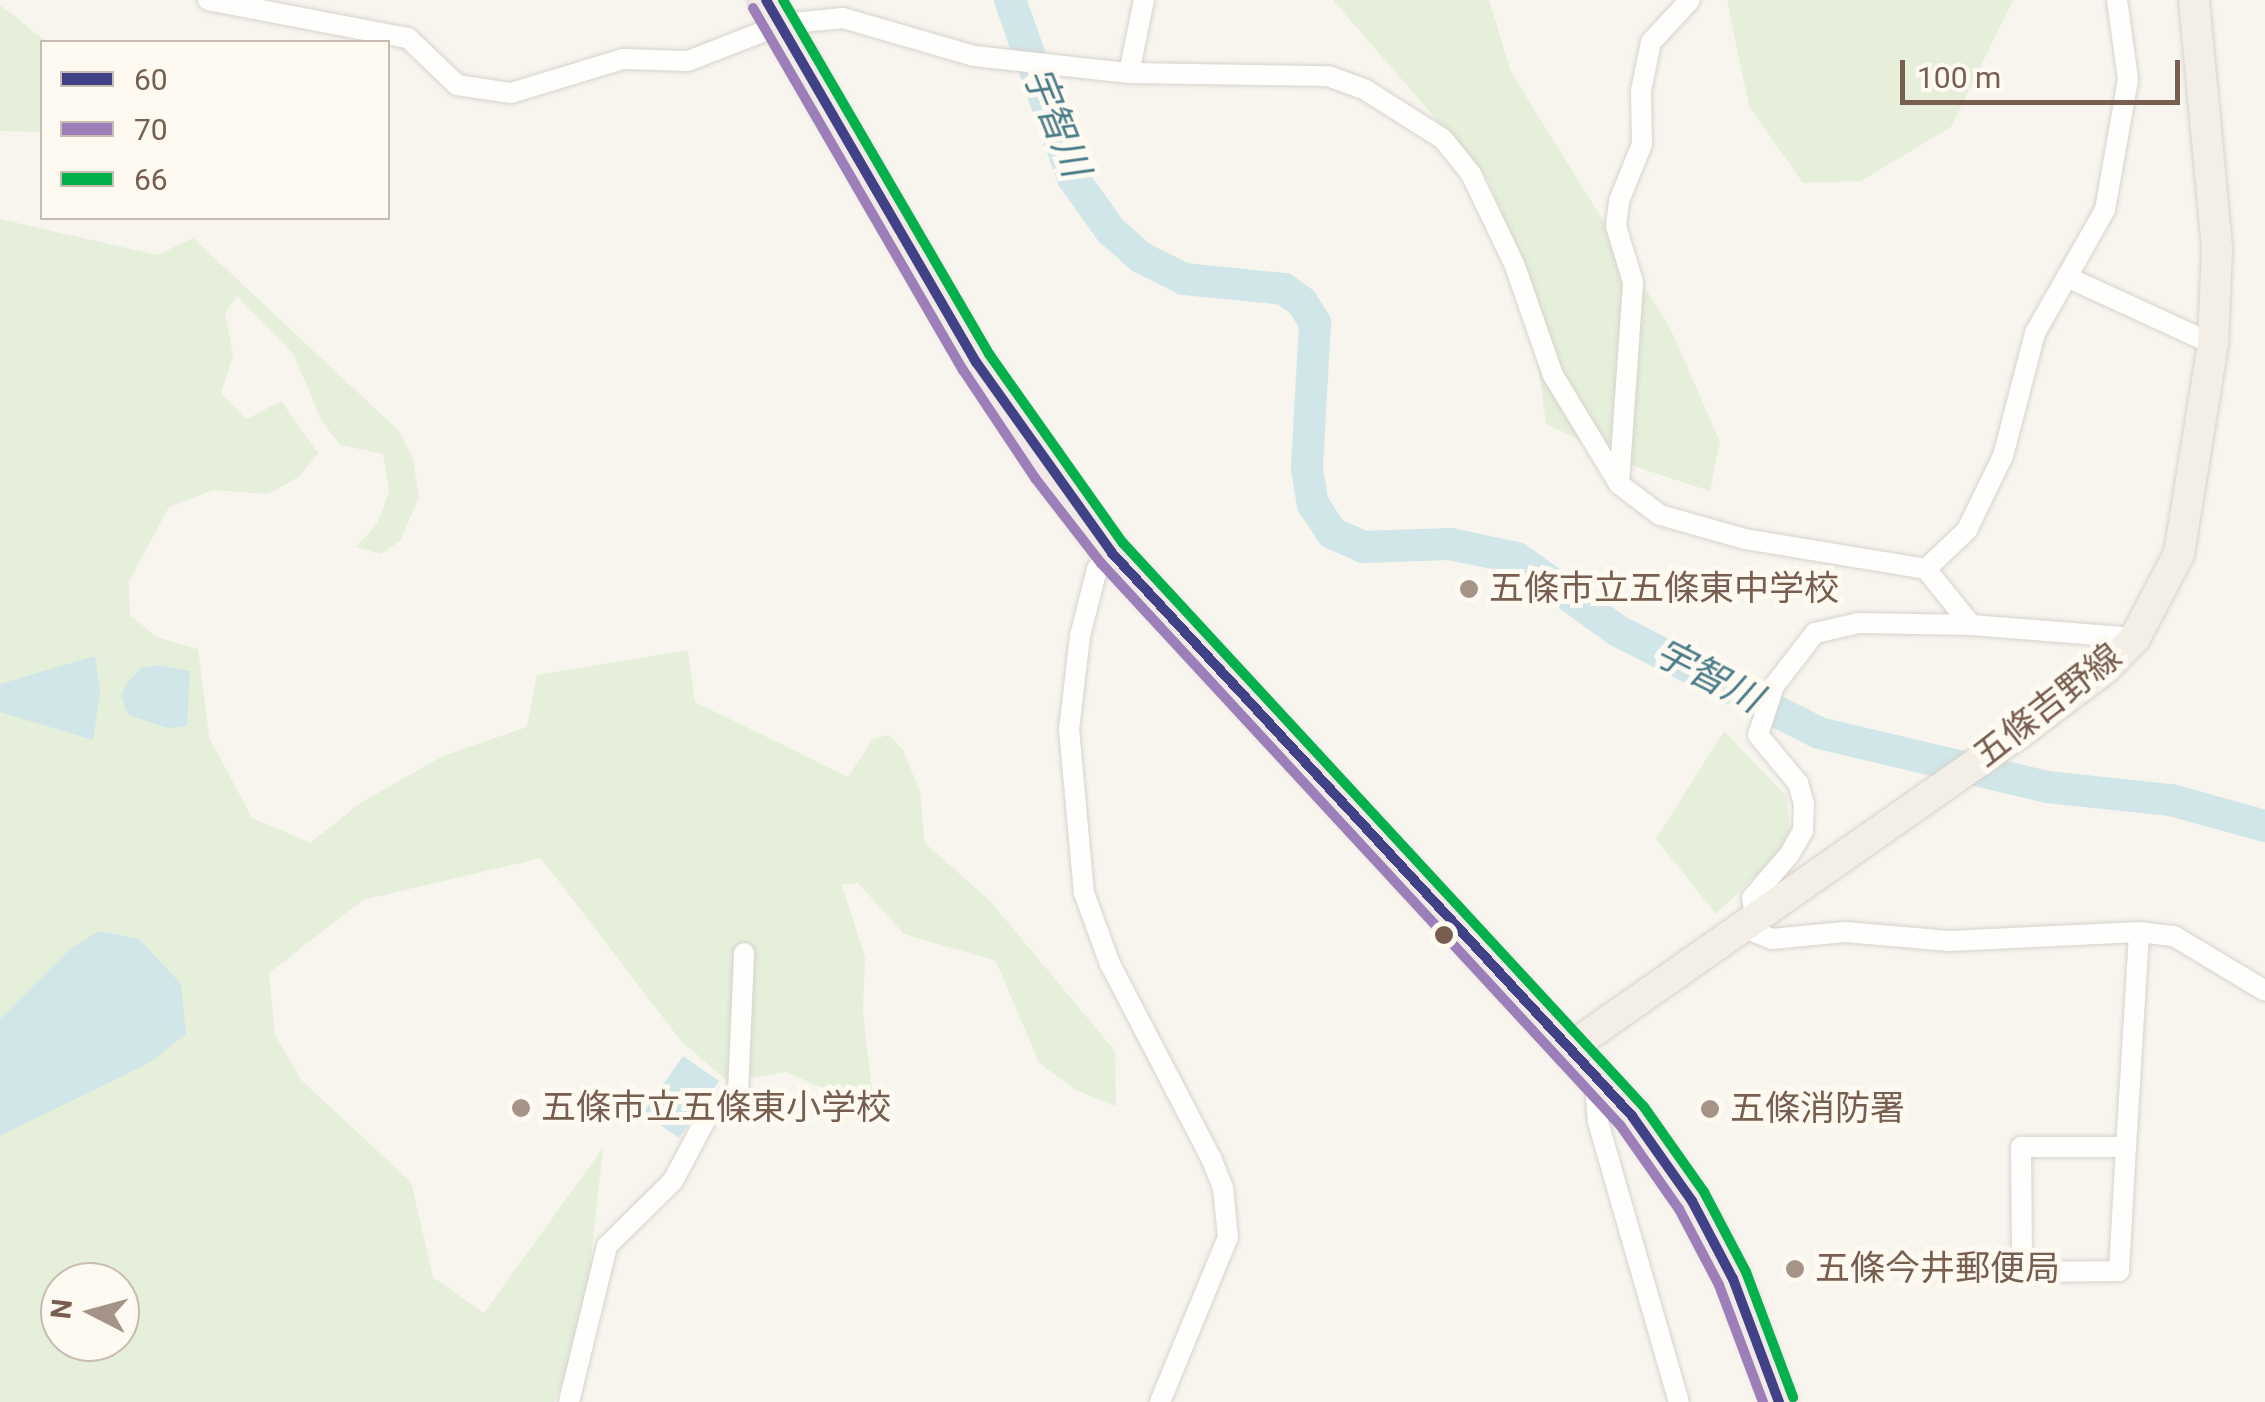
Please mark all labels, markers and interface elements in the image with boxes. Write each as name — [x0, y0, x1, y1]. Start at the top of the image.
legend — [40, 40, 390, 220]
scale bar — [1905, 40, 2185, 102]
text: 100 m — [1917, 60, 2001, 95]
water label: 宇智川 — [1014, 61, 1098, 183]
text: 60 — [134, 62, 168, 97]
text: 70 — [134, 112, 168, 147]
text: 66 — [134, 162, 168, 197]
place label: 五條市立五條東中学校 — [1489, 568, 1839, 610]
marker: 五條市立五條東中学校 — [1458, 578, 1480, 600]
water label: 宇智川 — [1647, 630, 1769, 722]
street label: 五條吉野線 — [1966, 636, 2130, 776]
unlabelled marker — [1434, 925, 1454, 945]
place label: 五條市立五條東小学校 — [541, 1087, 891, 1129]
place label: 五條消防署 — [1730, 1088, 1905, 1130]
marker: 五條市立五條東小学校 — [510, 1097, 532, 1119]
marker: 五條消防署 — [1699, 1098, 1721, 1120]
place label: 五條今井郵便局 — [1815, 1248, 2060, 1290]
marker: 五條今井郵便局 — [1784, 1258, 1806, 1280]
north arrow — [40, 1262, 140, 1362]
text: N — [44, 1297, 79, 1321]

